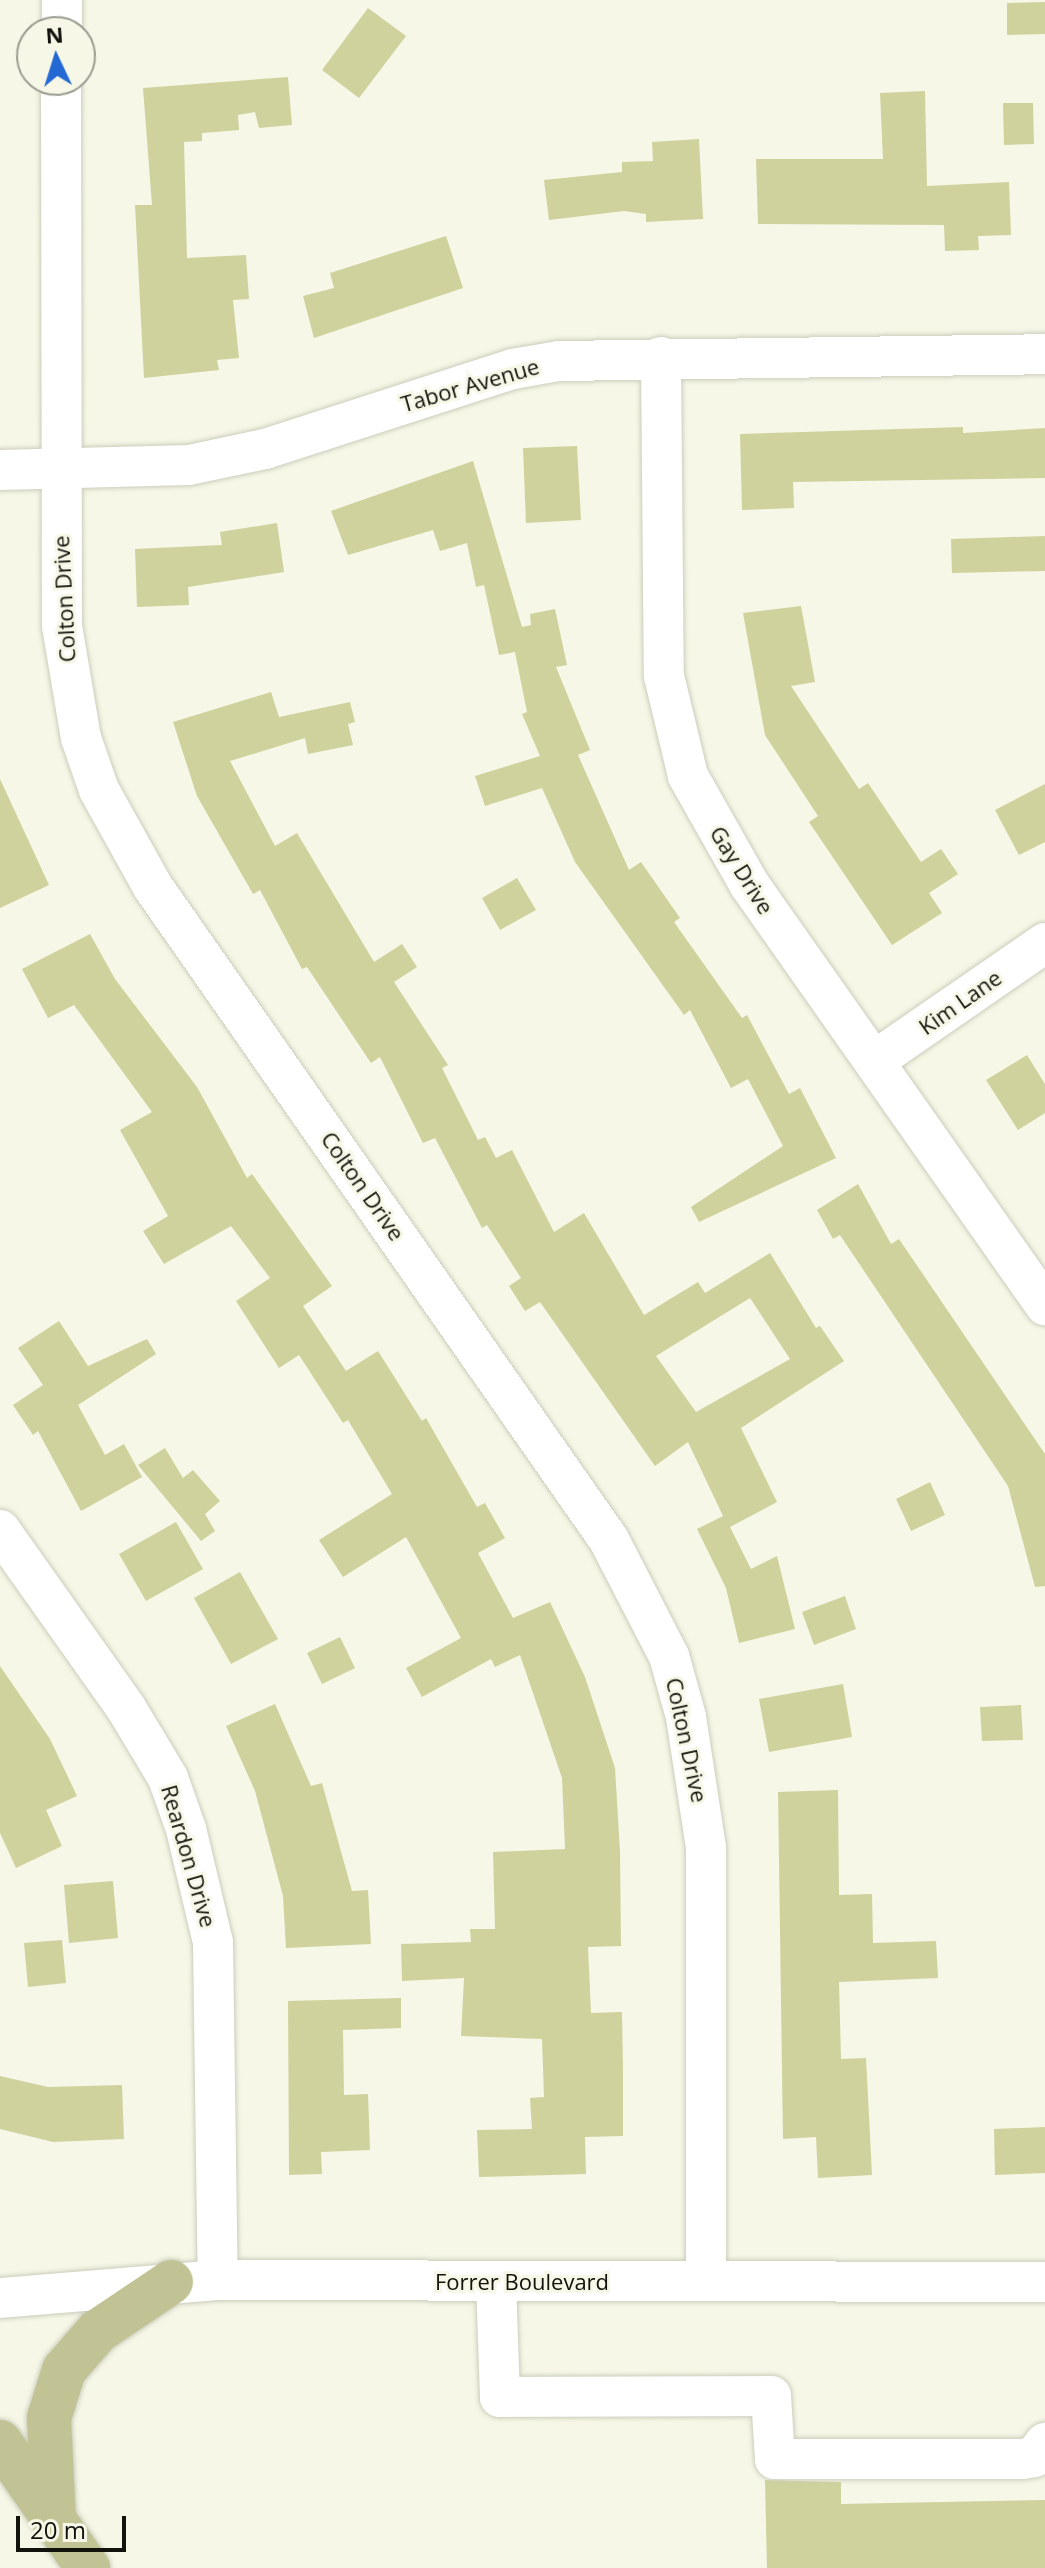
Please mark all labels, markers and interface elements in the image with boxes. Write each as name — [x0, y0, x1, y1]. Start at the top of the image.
north arrow — [16, 16, 96, 96]
text: N — [44, 18, 64, 50]
street label: Tabor Avenue — [398, 353, 542, 417]
street label: Colton Drive — [48, 535, 80, 663]
street label: Gay Drive — [705, 821, 779, 919]
street label: Kim Lane — [914, 964, 1006, 1040]
street label: Colton Drive — [316, 1127, 410, 1245]
street label: Colton Drive — [661, 1675, 713, 1805]
street label: Reardon Drive — [156, 1782, 222, 1930]
street label: Forrer Boulevard — [435, 2269, 609, 2295]
scale bar — [20, 2500, 130, 2550]
text: 20 m — [30, 2513, 86, 2546]

